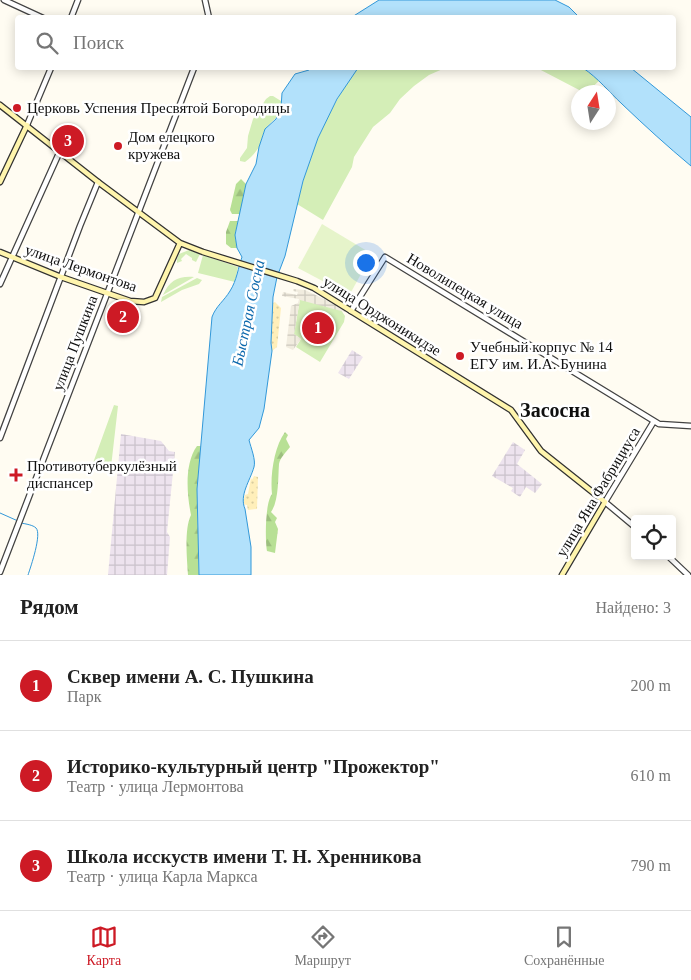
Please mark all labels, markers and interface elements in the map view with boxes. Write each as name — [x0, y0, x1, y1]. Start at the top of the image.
search box — [15, 15, 676, 70]
icon: search — [33, 29, 61, 57]
text: Поиск — [73, 32, 124, 53]
north arrow — [571, 85, 616, 130]
place label: Церковь Успения Пресвятой Богородицы — [27, 100, 290, 116]
marker: Церковь Успения Пресвятой Богородицы — [11, 102, 23, 114]
pin: 3 — [52, 122, 84, 160]
place label: Дом елецкого кружева — [128, 129, 215, 162]
marker: Дом елецкого кружева — [112, 140, 124, 152]
street label: улица Лермонтова — [23, 241, 139, 295]
your location — [353, 250, 379, 276]
street label: Новолипецкая улица — [404, 250, 526, 332]
water label: Быстрая Сосна — [228, 258, 269, 369]
street label: улица Орджоникидзе — [320, 273, 444, 359]
street label: улица Пушкина — [49, 293, 101, 393]
pin: 2 — [107, 298, 139, 336]
pin: 1 — [302, 309, 334, 347]
place label: Учебный корпус № 14 ЕГУ им. И.А. Бунина — [470, 339, 613, 372]
marker: Учебный корпус № 14 ЕГУ им. И.А. Бунина — [454, 350, 466, 362]
district label: Засосна — [520, 399, 590, 421]
street label: улица Яна Фабрициуса — [553, 424, 643, 560]
place label: Противотуберкулёзный диспансер — [27, 458, 177, 491]
marker: Противотуберкулёзный диспансер — [9, 468, 23, 482]
map controls — [631, 515, 676, 560]
button: locate — [631, 515, 676, 560]
text: Рядом — [20, 595, 79, 619]
text: Найдено: 3 — [596, 599, 671, 616]
text: Сквер имени А. С. Пушкина — [67, 666, 314, 687]
text: 1 — [32, 677, 40, 694]
text: 200 m — [631, 677, 671, 694]
text: Парк — [67, 688, 101, 705]
text: Историко-культурный центр "Прожектор" — [67, 756, 440, 777]
text: 2 — [32, 767, 40, 784]
text: 610 m — [631, 767, 671, 784]
text: Театр · улица Лермонтова — [67, 778, 244, 795]
text: Школа исскуств имени Т. Н. Хренникова — [67, 846, 421, 867]
text: 3 — [32, 857, 40, 874]
text: 790 m — [631, 857, 671, 874]
text: Театр · улица Карла Маркса — [67, 868, 258, 885]
tab: Карта — [87, 923, 121, 969]
tab: Маршрут — [294, 923, 351, 969]
tab: Сохранённые — [524, 923, 604, 969]

